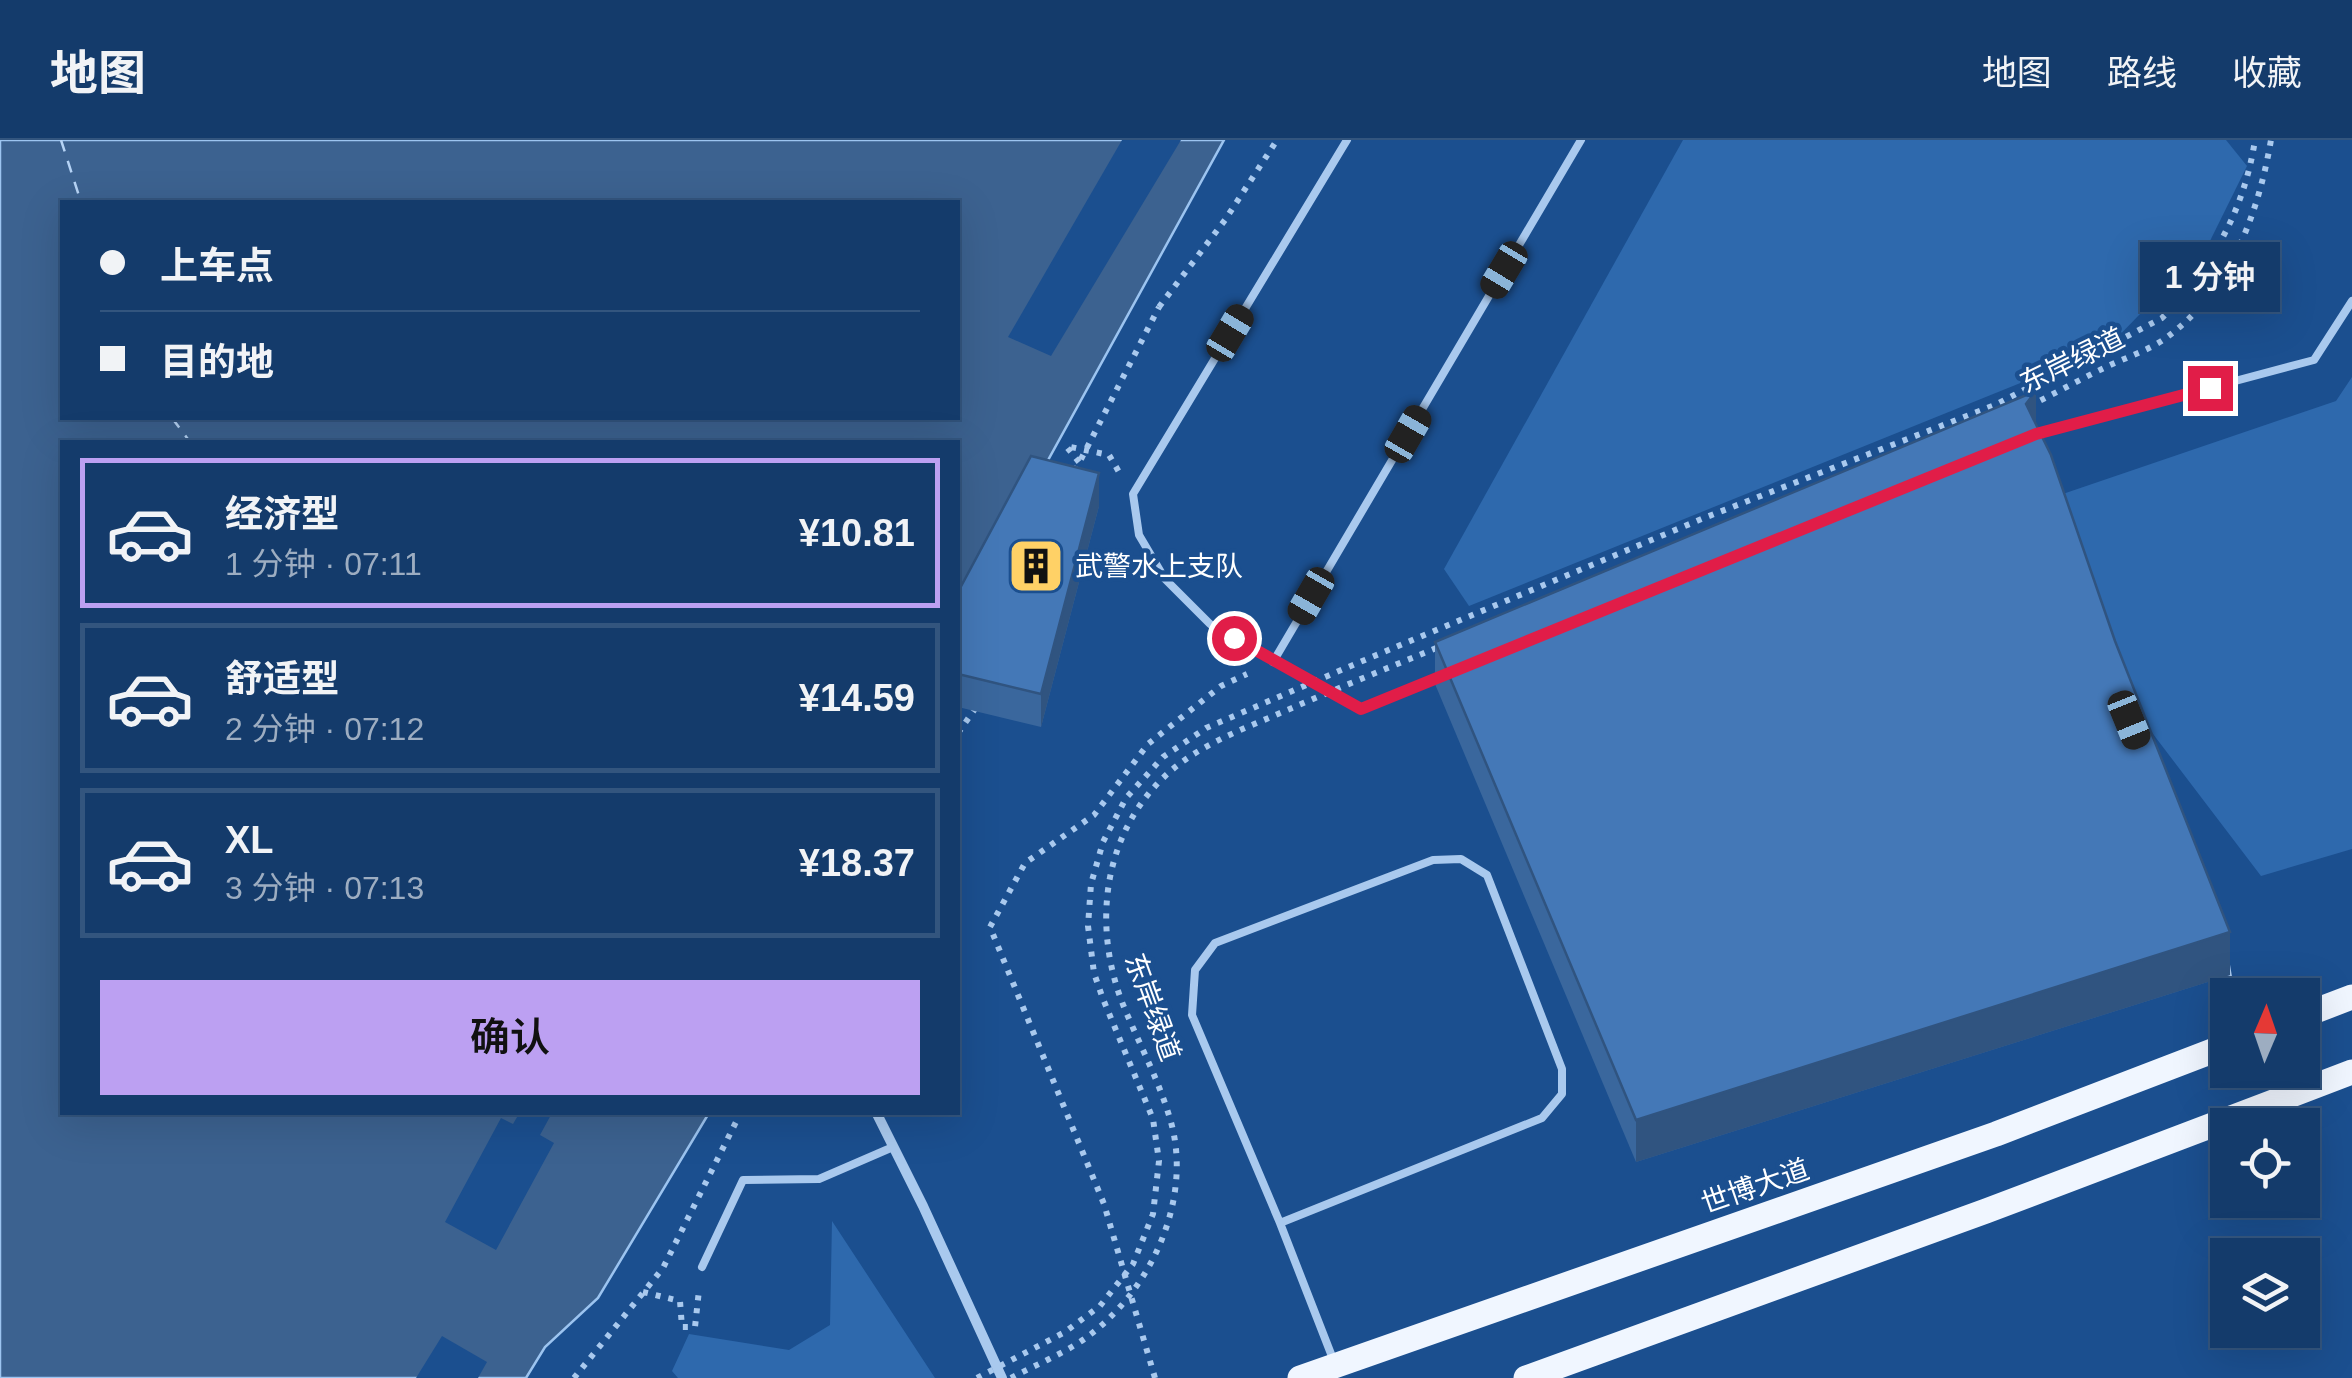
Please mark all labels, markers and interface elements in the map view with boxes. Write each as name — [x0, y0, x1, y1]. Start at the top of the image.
text: 地图 — [50, 47, 146, 100]
text: 地图 — [1982, 53, 2052, 92]
text: 路线 — [2107, 53, 2177, 92]
text: 收藏 — [2232, 53, 2302, 92]
car — [1476, 237, 1532, 303]
callout: 1 分钟 — [2140, 243, 2280, 313]
text: 上车点 — [160, 245, 274, 287]
text: 1 分钟 — [2165, 259, 2255, 295]
car — [1202, 300, 1258, 366]
street label: 东岸绿道 — [2015, 322, 2129, 399]
text: 目的地 — [160, 341, 274, 383]
route end — [2188, 366, 2233, 411]
car — [1380, 401, 1436, 467]
icon: car — [105, 488, 195, 578]
text: 经济型 — [225, 493, 339, 535]
text: ¥10.81 — [799, 512, 915, 554]
building icon: 武警水上支队 — [1006, 536, 1066, 596]
text: 1 分钟 · 07:11 — [225, 546, 422, 582]
place label: 武警水上支队 — [1075, 551, 1243, 582]
car — [1283, 563, 1339, 629]
route start — [1212, 616, 1257, 661]
icon: car — [105, 653, 195, 743]
text: 舒适型 — [225, 658, 339, 700]
text: ¥14.59 — [799, 677, 915, 719]
car — [2104, 687, 2154, 753]
text: 2 分钟 · 07:12 — [225, 711, 424, 747]
icon: car — [105, 818, 195, 908]
text: XL — [225, 819, 274, 861]
text: ¥18.37 — [799, 842, 915, 884]
text: 3 分钟 · 07:13 — [225, 870, 424, 906]
street label: 东岸绿道 — [1119, 949, 1186, 1065]
north arrow — [2210, 978, 2320, 1088]
map controls — [2210, 978, 2320, 1348]
button: 确认 — [100, 980, 920, 1095]
button: locate — [2210, 1108, 2320, 1218]
street label: 世博大道 — [1697, 1154, 1813, 1219]
button: layers — [2210, 1238, 2320, 1348]

